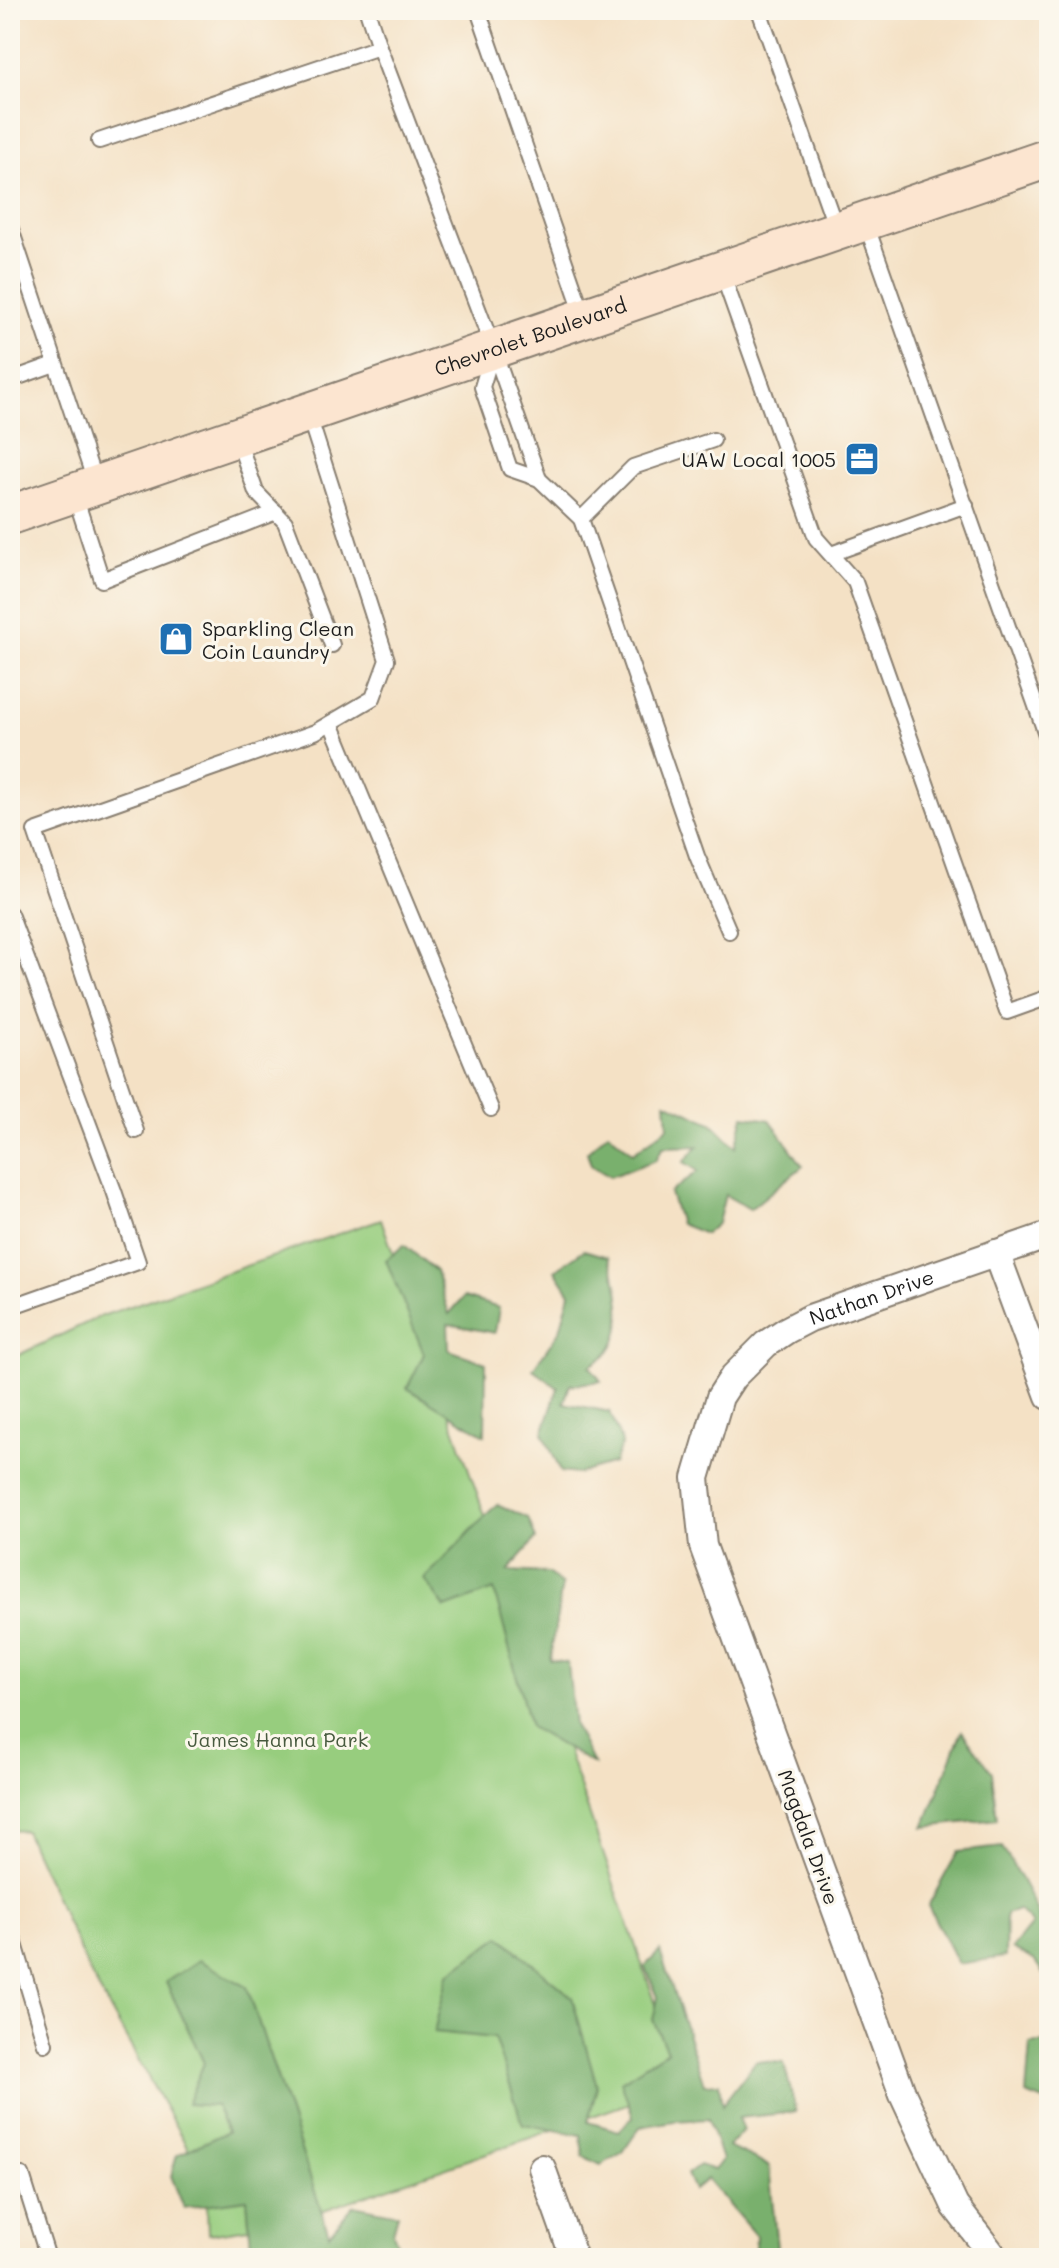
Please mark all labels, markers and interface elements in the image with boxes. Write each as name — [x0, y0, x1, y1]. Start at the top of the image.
street label: Chevrolet Boulevard — [431, 291, 630, 381]
office icon: UAW Local 1005 — [843, 440, 881, 478]
place label: UAW Local 1005 — [682, 446, 836, 472]
place label: Sparkling Clean Coin Laundry — [202, 615, 354, 664]
shop icon: Sparkling Clean Coin Laundry — [157, 620, 195, 658]
street label: Nathan Drive — [806, 1263, 937, 1330]
park label: James Hanna Park — [188, 1726, 368, 1752]
street label: Magdala Drive — [773, 1766, 845, 1908]

